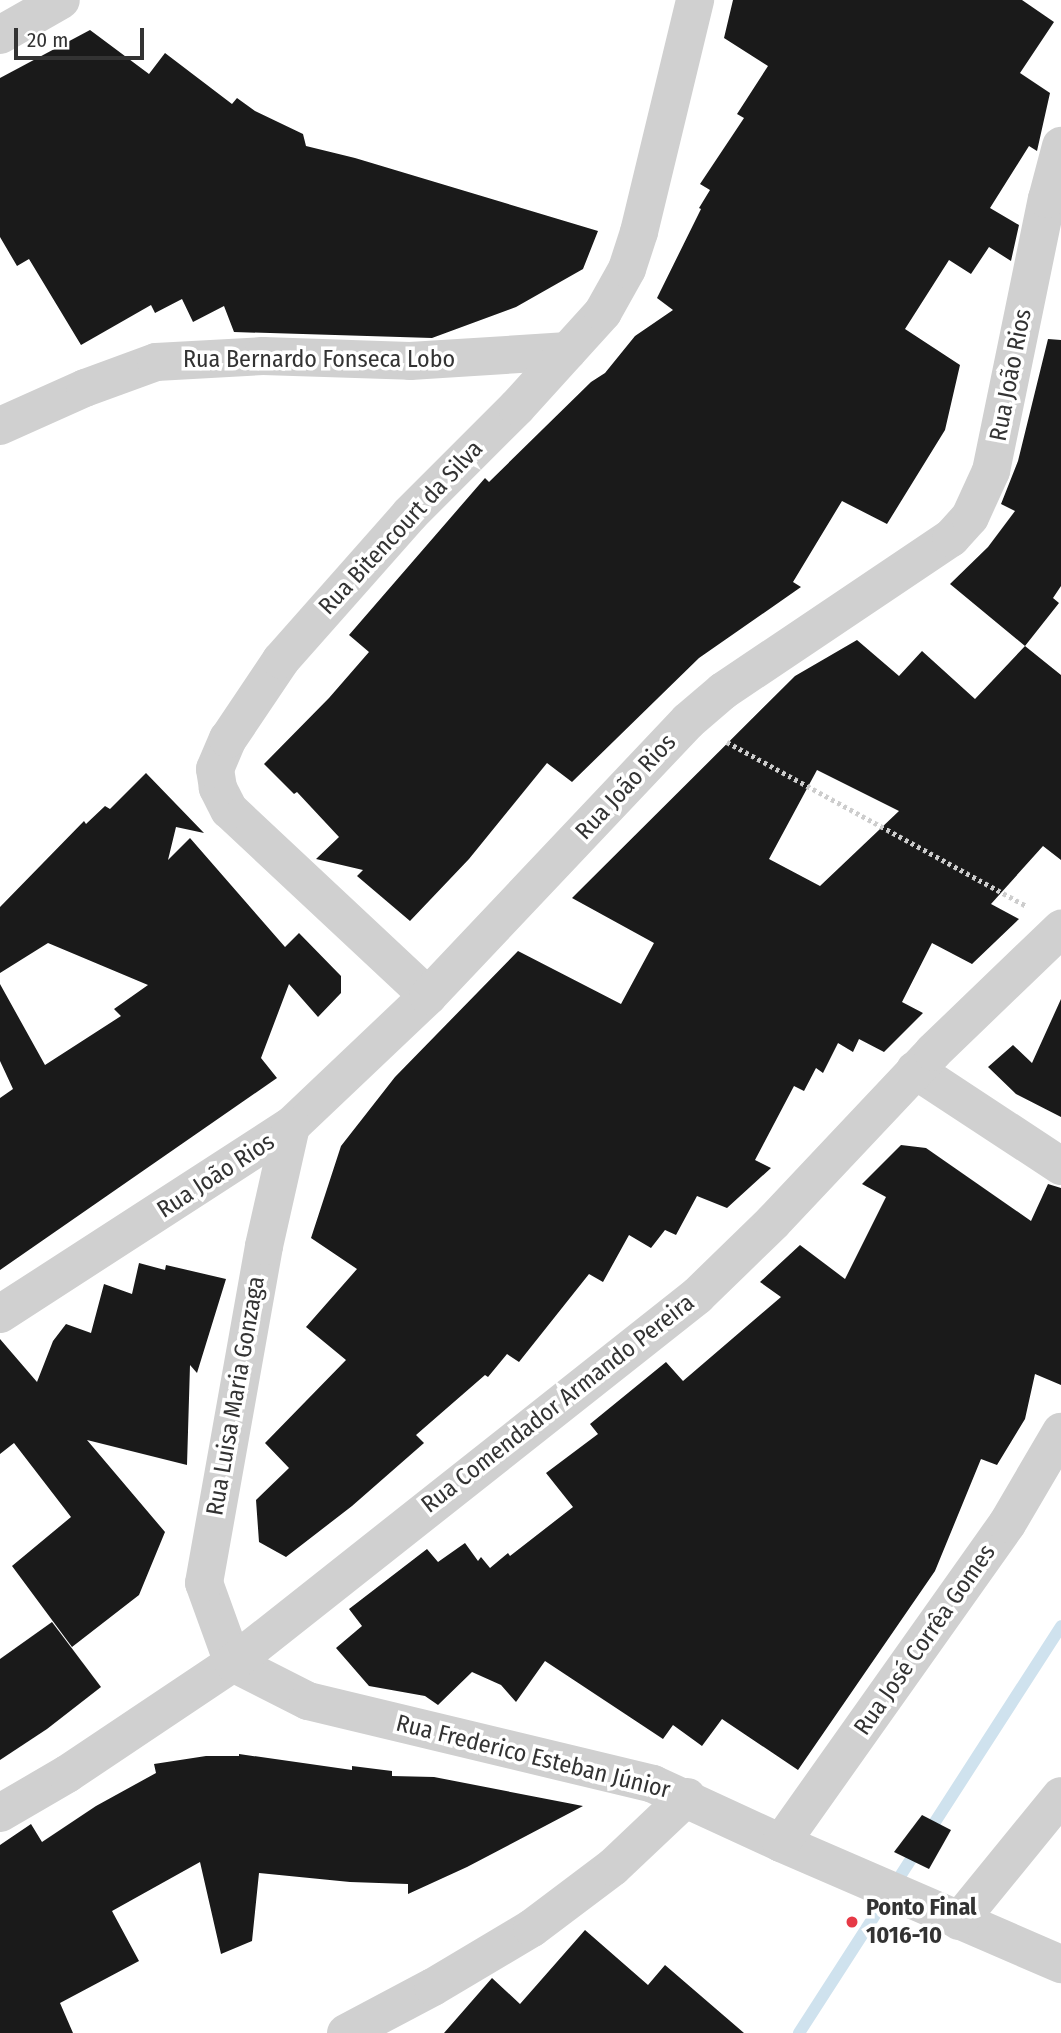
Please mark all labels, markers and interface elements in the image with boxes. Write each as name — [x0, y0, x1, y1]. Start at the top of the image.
scale bar — [18, 14, 147, 58]
text: 20 m — [27, 27, 68, 53]
street label: Rua João Rios — [984, 306, 1038, 444]
street label: Rua Bernardo Fonseca Lobo — [183, 346, 455, 374]
street label: Rua Bitencourt da Silva — [313, 435, 489, 621]
street label: Rua João Rios — [570, 728, 682, 846]
street label: Rua João Rios — [152, 1127, 280, 1225]
street label: Rua Luisa Maria Gonzaga — [201, 1274, 271, 1518]
street label: Rua Comendador Armando Pereira — [416, 1289, 700, 1519]
street label: Rua José Corrêa Gomes — [848, 1539, 1002, 1741]
street label: Rua Frederico Esteban Júnior — [393, 1709, 673, 1805]
place label: Ponto Final 1016-10 — [866, 1894, 977, 1950]
marker: Ponto Final 1016-10 — [844, 1914, 860, 1930]

